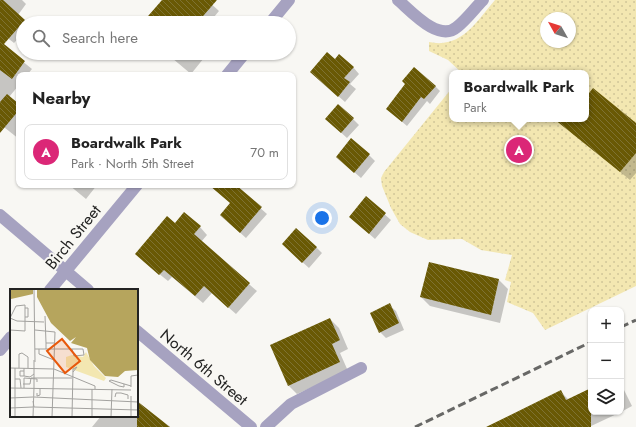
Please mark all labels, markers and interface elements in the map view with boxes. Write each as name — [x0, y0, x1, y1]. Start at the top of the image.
north arrow — [540, 12, 576, 48]
search box — [16, 16, 296, 60]
icon: search — [30, 27, 52, 49]
text: Search here — [62, 27, 138, 49]
popup — [449, 70, 589, 122]
text: Boardwalk Park — [464, 76, 574, 98]
text: Nearby — [32, 86, 90, 110]
text: Park — [464, 98, 487, 117]
text: Boardwalk Park — [71, 132, 182, 154]
pin: A — [506, 135, 532, 165]
text: A — [41, 143, 51, 162]
text: 70 m — [250, 143, 279, 162]
text: Park · North 5th Street — [71, 154, 194, 173]
street label: Birch Street — [40, 200, 106, 274]
your location — [312, 208, 332, 228]
inset map — [10, 289, 138, 417]
map controls — [588, 307, 624, 415]
button: + — [588, 307, 624, 343]
street label: North 6th Street — [155, 323, 253, 411]
button: − — [588, 343, 624, 379]
button: layers — [588, 379, 624, 415]

